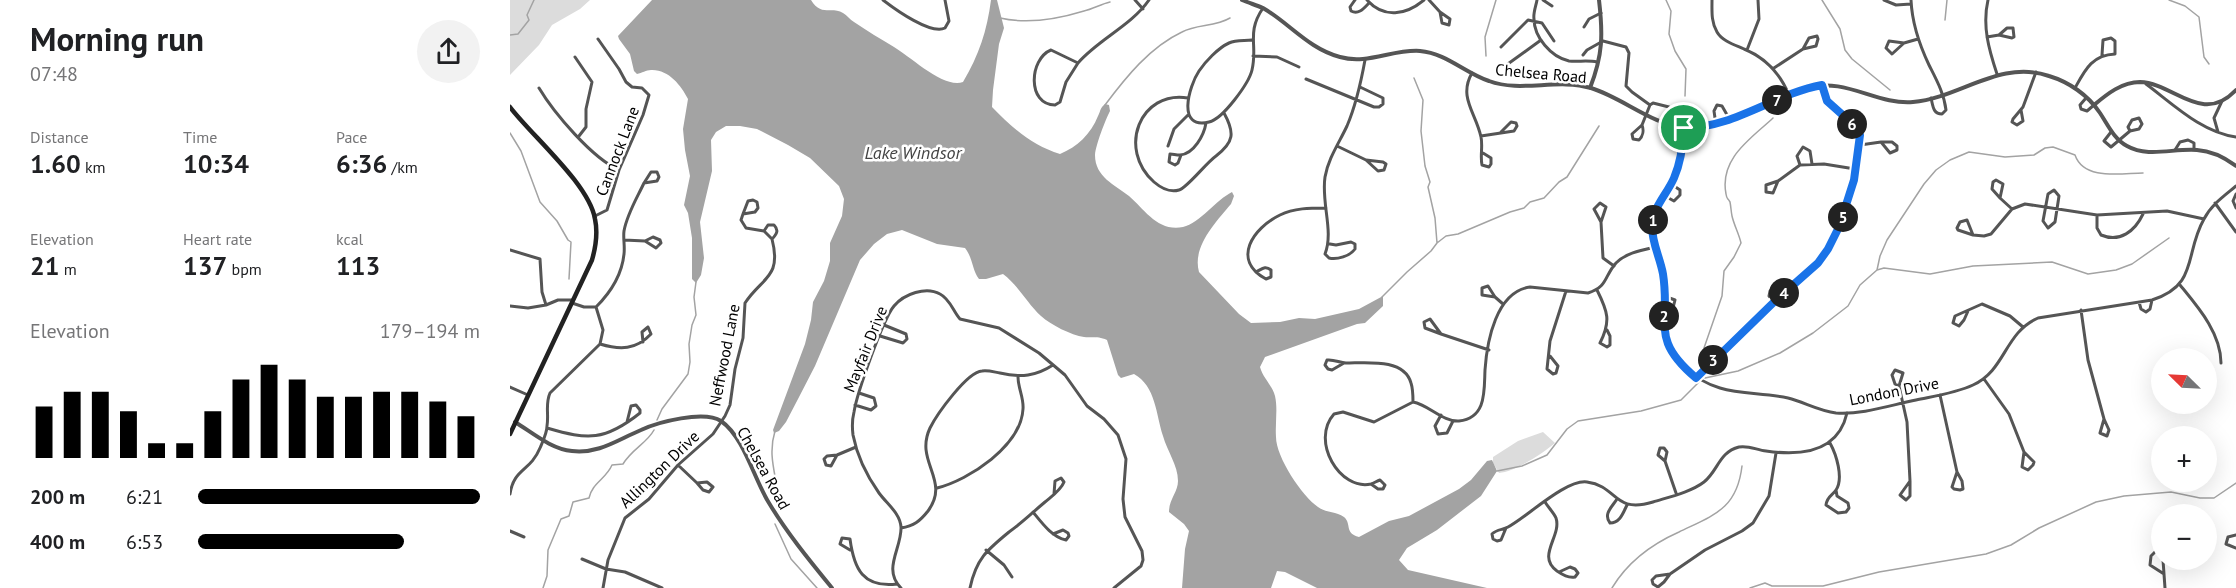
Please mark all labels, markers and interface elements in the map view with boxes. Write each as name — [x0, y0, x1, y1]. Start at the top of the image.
text: Morning run — [30, 17, 204, 60]
button: share — [417, 20, 480, 83]
street label: Chelsea Road — [1494, 59, 1588, 87]
text: 07:48 — [30, 61, 78, 87]
pin: 7 — [1762, 85, 1792, 115]
text: 7 — [1772, 90, 1782, 110]
pin — [1658, 102, 1709, 153]
street label: Cannock Lane — [591, 103, 643, 199]
pin: 6 — [1837, 109, 1867, 139]
icon: arrive — [1667, 111, 1700, 144]
text: 6 — [1847, 114, 1857, 134]
text: Distance — [30, 127, 89, 147]
text: Time — [183, 127, 217, 147]
text: Pace — [336, 127, 367, 147]
water label: Lake Windsor — [865, 141, 963, 164]
text: 1.60 — [30, 147, 81, 180]
text: 10:34 — [183, 147, 249, 180]
text: 6:36 — [336, 147, 387, 180]
text: km — [81, 157, 106, 177]
text: /km — [387, 157, 418, 177]
pin: 5 — [1828, 202, 1858, 232]
pin: 1 — [1638, 205, 1668, 235]
text: 5 — [1838, 207, 1848, 227]
text: 1 — [1648, 210, 1658, 230]
text: Elevation — [30, 229, 94, 249]
text: Heart rate — [183, 229, 252, 249]
text: kcal — [336, 229, 363, 249]
text: 21 — [30, 249, 59, 282]
text: 137 — [183, 249, 227, 282]
text: 113 — [336, 249, 380, 282]
text: m — [59, 259, 77, 279]
text: bpm — [227, 259, 262, 279]
pin: 4 — [1769, 278, 1799, 308]
text: 4 — [1779, 283, 1789, 303]
pin: 2 — [1649, 301, 1679, 331]
street label: Neffwood Lane — [704, 302, 744, 408]
street label: Mayfair Drive — [839, 303, 891, 395]
text: 2 — [1659, 306, 1669, 326]
text: Elevation — [30, 318, 110, 344]
text: 179–194 m — [380, 318, 480, 344]
pin: 3 — [1698, 345, 1728, 375]
north arrow — [2151, 348, 2217, 414]
map controls — [2151, 348, 2217, 570]
text: 3 — [1708, 350, 1718, 370]
street label: London Drive — [1848, 373, 1940, 409]
street label: Chelsea Road — [733, 423, 795, 513]
street label: Allington Drive — [615, 426, 703, 512]
button: + — [2151, 426, 2217, 492]
text: 200 m — [30, 484, 85, 510]
text: 6:21 — [126, 484, 163, 510]
button: − — [2151, 504, 2217, 570]
text: 400 m — [30, 529, 85, 555]
text: 6:53 — [126, 529, 163, 555]

